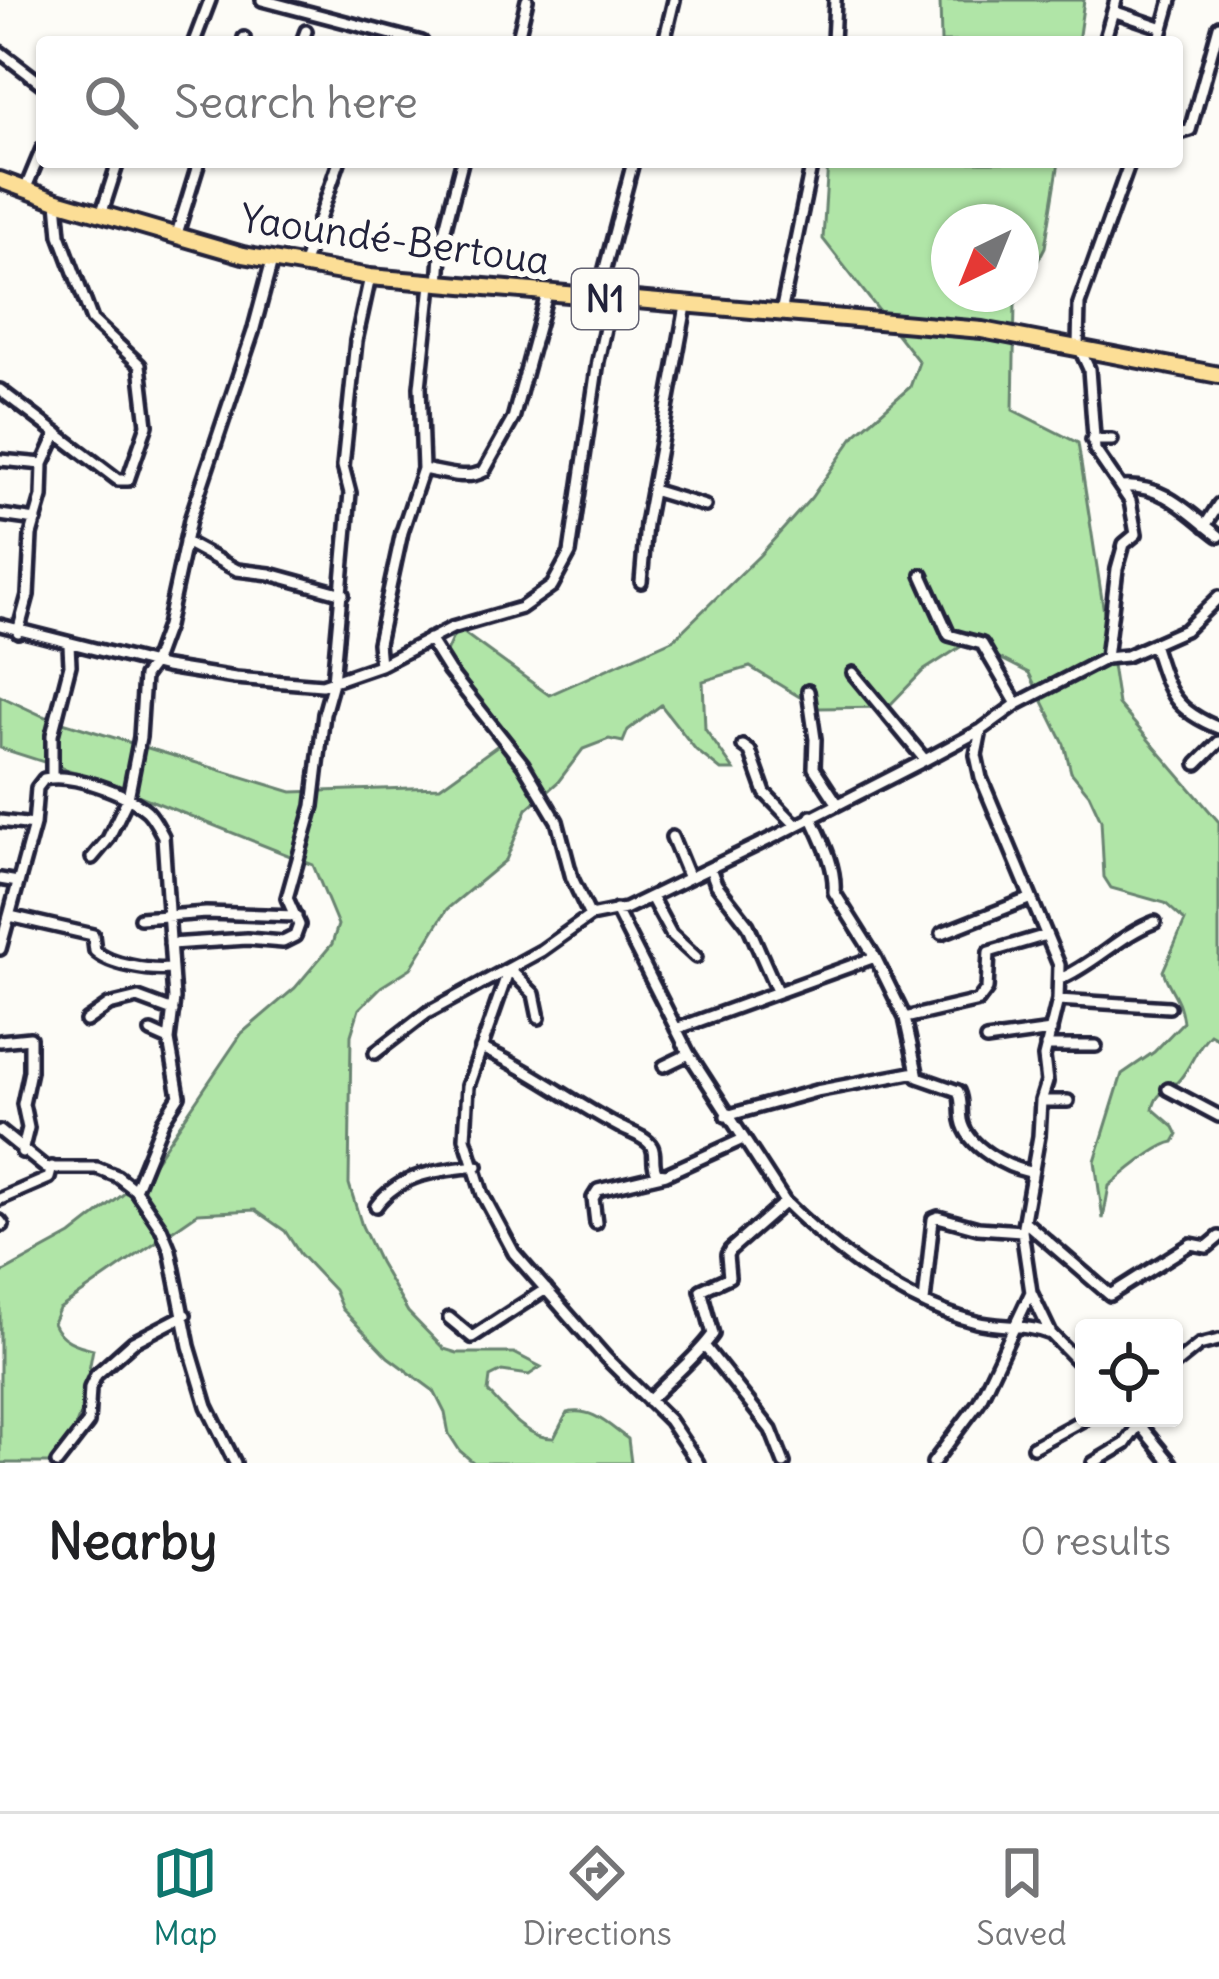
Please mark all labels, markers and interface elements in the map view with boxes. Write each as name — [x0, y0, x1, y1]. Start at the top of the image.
search box — [36, 36, 1183, 168]
icon: search — [78, 69, 144, 135]
text: Search here — [174, 74, 418, 130]
street label: Yaoundé-Bertoua — [237, 194, 552, 285]
north arrow — [931, 204, 1039, 312]
road number: N1 — [572, 269, 638, 329]
map controls — [1075, 1319, 1183, 1427]
button: locate — [1075, 1319, 1183, 1427]
text: Nearby — [48, 1509, 217, 1573]
text: 0 results — [1020, 1517, 1171, 1566]
tab: Map — [152, 1840, 218, 1954]
tab: Directions — [523, 1840, 672, 1954]
tab: Saved — [976, 1840, 1067, 1954]

